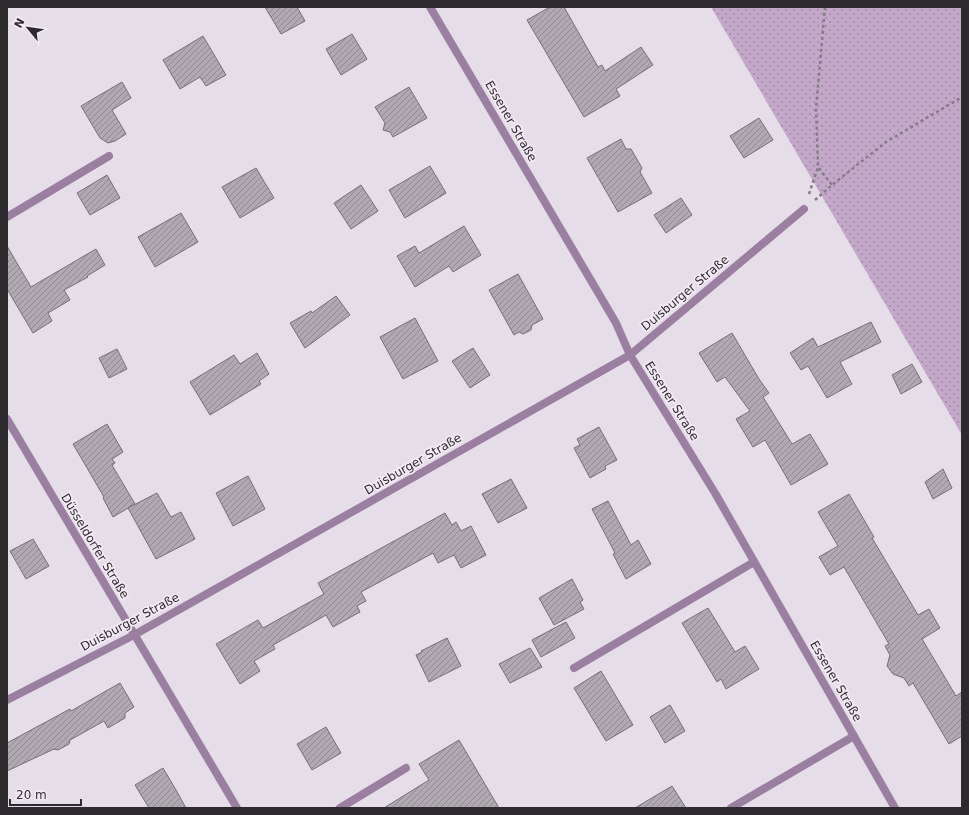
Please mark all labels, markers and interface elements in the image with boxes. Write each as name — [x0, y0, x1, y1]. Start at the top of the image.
north arrow — [8, 8, 48, 48]
text: N — [12, 16, 28, 31]
street label: Essener Straße — [482, 78, 540, 164]
street label: Duisburger Straße — [638, 252, 732, 334]
street label: Essener Straße — [642, 359, 702, 443]
street label: Duisburger Straße — [362, 431, 464, 497]
street label: Düsseldorfer Straße — [58, 491, 132, 601]
street label: Duisburger Straße — [78, 590, 182, 654]
street label: Essener Straße — [807, 638, 865, 724]
scale bar — [10, 781, 81, 807]
text: 20 m — [16, 788, 47, 802]

